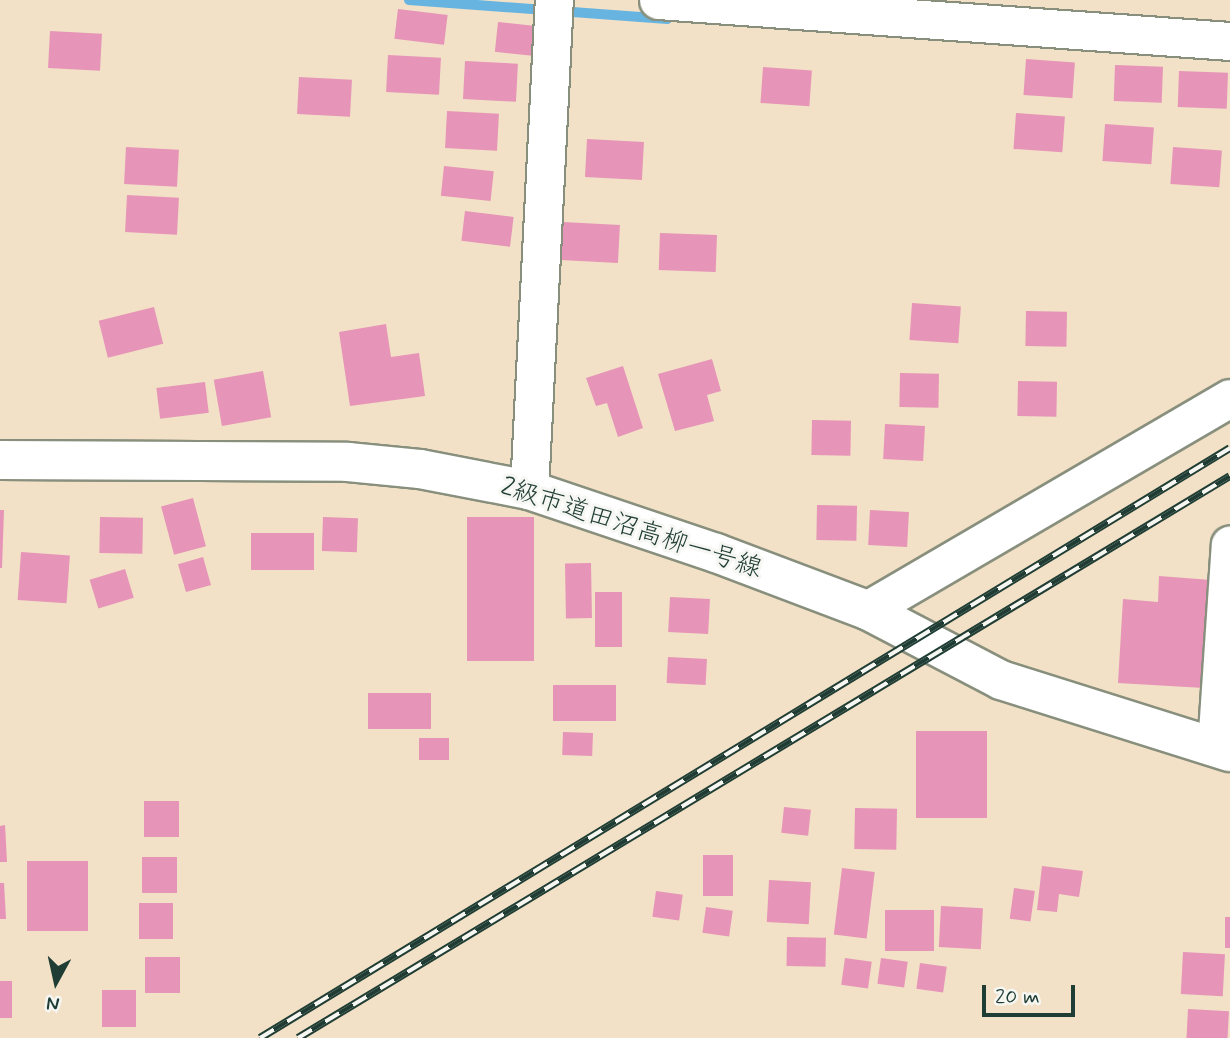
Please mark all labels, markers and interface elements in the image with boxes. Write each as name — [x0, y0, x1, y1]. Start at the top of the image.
street label: 2級市道田沼高柳一号線 — [496, 472, 766, 586]
north arrow — [21, 947, 91, 1017]
scale bar — [985, 972, 1078, 1016]
text: 20 m — [995, 983, 1040, 1011]
text: N — [45, 990, 61, 1017]

